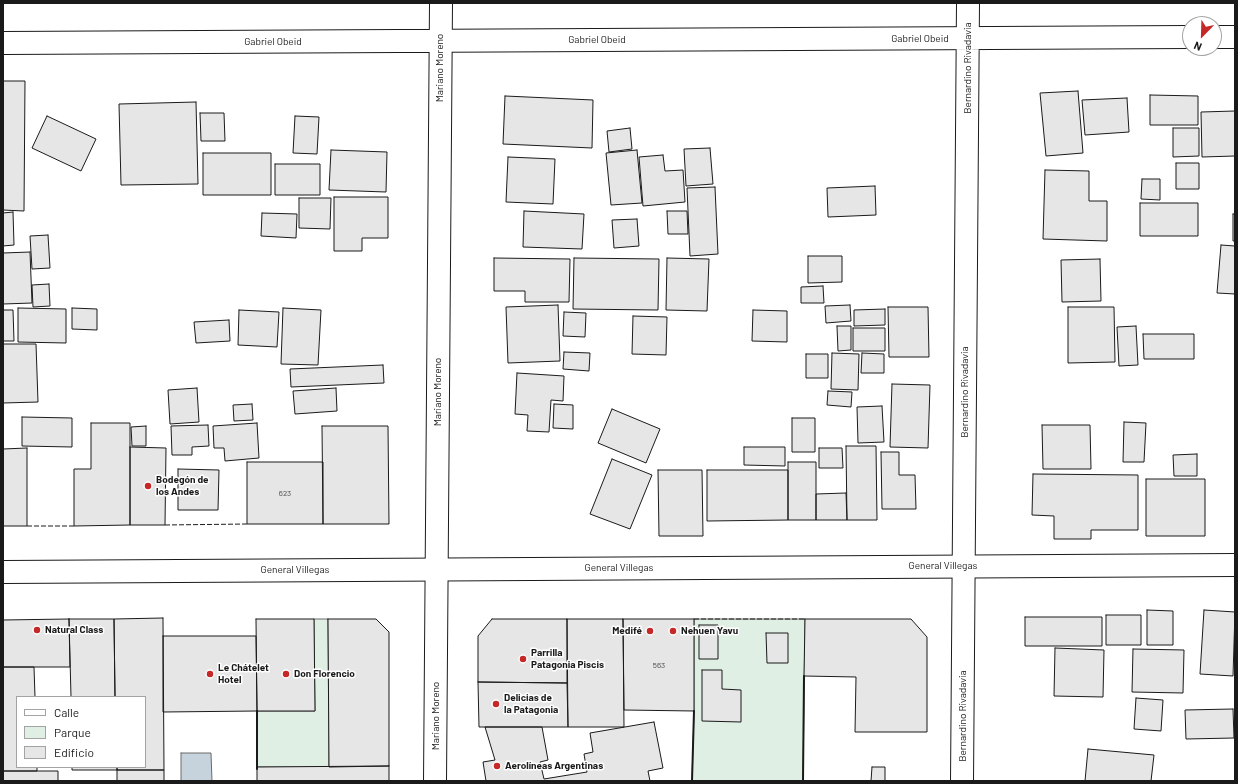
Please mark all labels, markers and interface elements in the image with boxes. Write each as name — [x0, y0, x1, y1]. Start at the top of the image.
north arrow — [1182, 16, 1222, 56]
street label: Bernardino Rivadavia — [962, 22, 974, 114]
street label: Gabriel Obeid — [891, 33, 949, 45]
street label: Mariano Moreno — [434, 34, 446, 102]
street label: Gabriel Obeid — [568, 34, 626, 46]
street label: Gabriel Obeid — [244, 36, 302, 48]
text: N — [1192, 39, 1203, 54]
street label: Bernardino Rivadavia — [959, 346, 971, 438]
street label: Mariano Moreno — [432, 358, 444, 426]
place label: Bodegón de los Andes — [156, 474, 209, 498]
marker: Bodegón de los Andes — [143, 481, 153, 491]
house number: 623 — [279, 488, 291, 498]
street label: General Villegas — [909, 560, 977, 572]
street label: General Villegas — [585, 562, 653, 574]
street label: General Villegas — [261, 564, 329, 576]
place label: Natural Class — [45, 624, 103, 636]
marker: Natural Class — [32, 625, 42, 635]
place label: Medifé — [612, 625, 642, 637]
place label: Nehuen Yavu — [681, 625, 738, 637]
marker: Medifé — [645, 626, 655, 636]
marker: Nehuen Yavu — [668, 626, 678, 636]
place label: Parrilla Patagonia Piscis — [531, 647, 604, 670]
marker: Parrilla Patagonia Piscis — [518, 654, 528, 664]
house number: 563 — [653, 660, 665, 670]
place label: Le Chátelet Hotel — [218, 662, 269, 686]
place label: Don Florencio — [294, 668, 355, 680]
marker: Le Chátelet Hotel — [205, 669, 215, 679]
marker: Don Florencio — [281, 669, 291, 679]
street label: Bernardino Rivadavia — [957, 670, 969, 762]
street label: Mariano Moreno — [430, 682, 442, 750]
place label: Delicias de la Patagonia — [504, 692, 558, 716]
legend — [16, 696, 146, 768]
marker: Delicias de la Patagonia — [491, 699, 501, 709]
text: Calle — [54, 705, 79, 719]
text: Parque — [54, 725, 91, 739]
text: Edificio — [54, 745, 94, 759]
place label: Aerolíneas Argentinas — [505, 760, 603, 772]
marker: Aerolíneas Argentinas — [492, 761, 502, 771]

